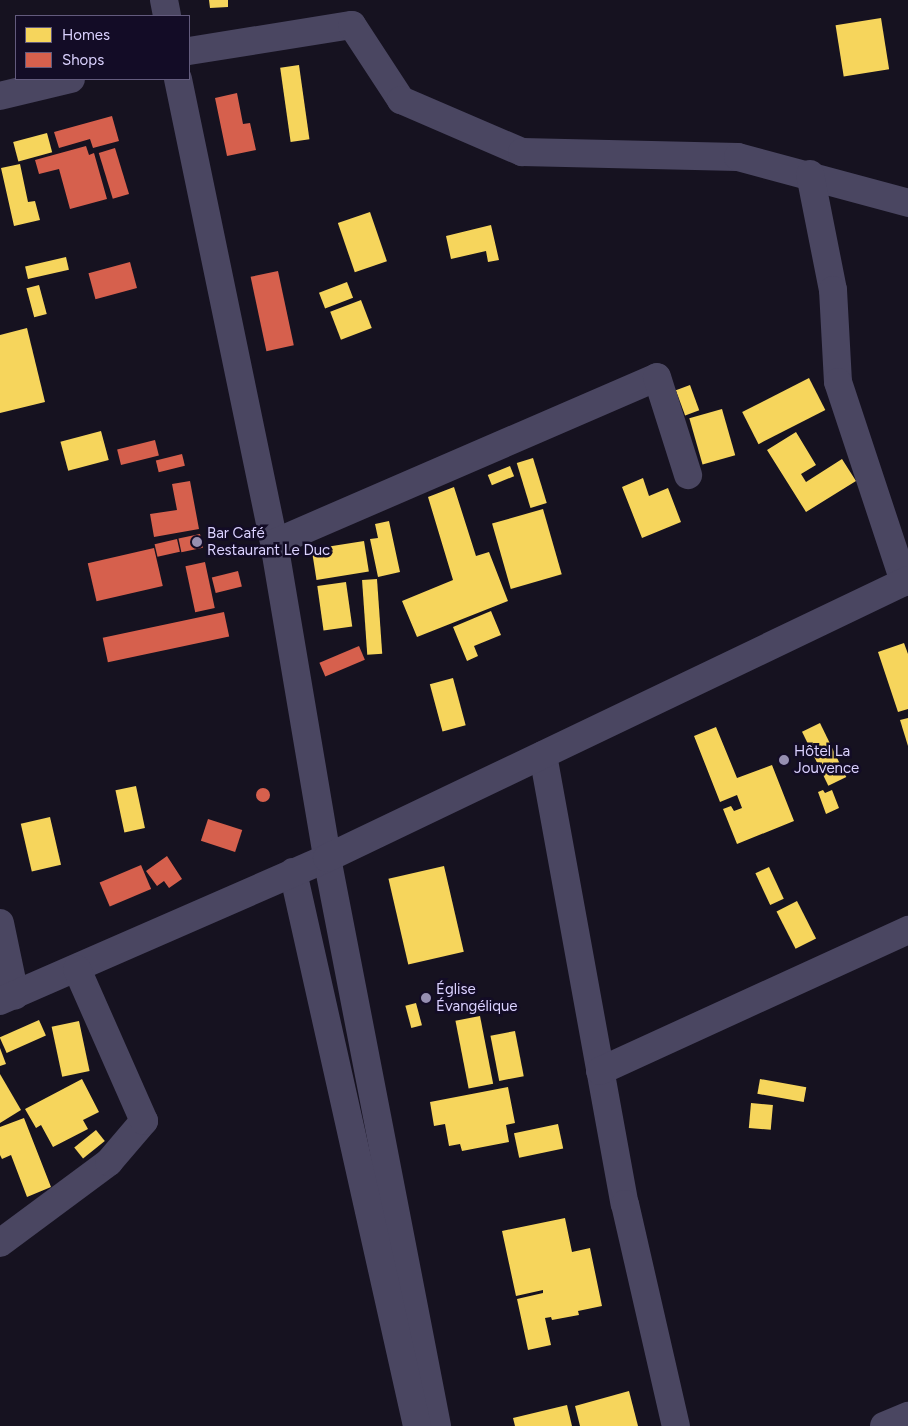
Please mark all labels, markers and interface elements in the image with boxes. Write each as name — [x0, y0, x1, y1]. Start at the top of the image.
legend — [15, 15, 190, 80]
text: Homes — [62, 26, 110, 44]
text: Shops — [62, 51, 104, 69]
place label: Bar Café Restaurant Le Duc — [207, 524, 330, 559]
marker: Bar Café Restaurant Le Duc — [191, 536, 203, 548]
place label: Hôtel La Jouvence — [794, 742, 859, 777]
marker: Hôtel La Jouvence — [778, 754, 790, 766]
place label: Église Évangélique — [436, 980, 518, 1015]
marker: Église Évangélique — [420, 992, 432, 1004]

